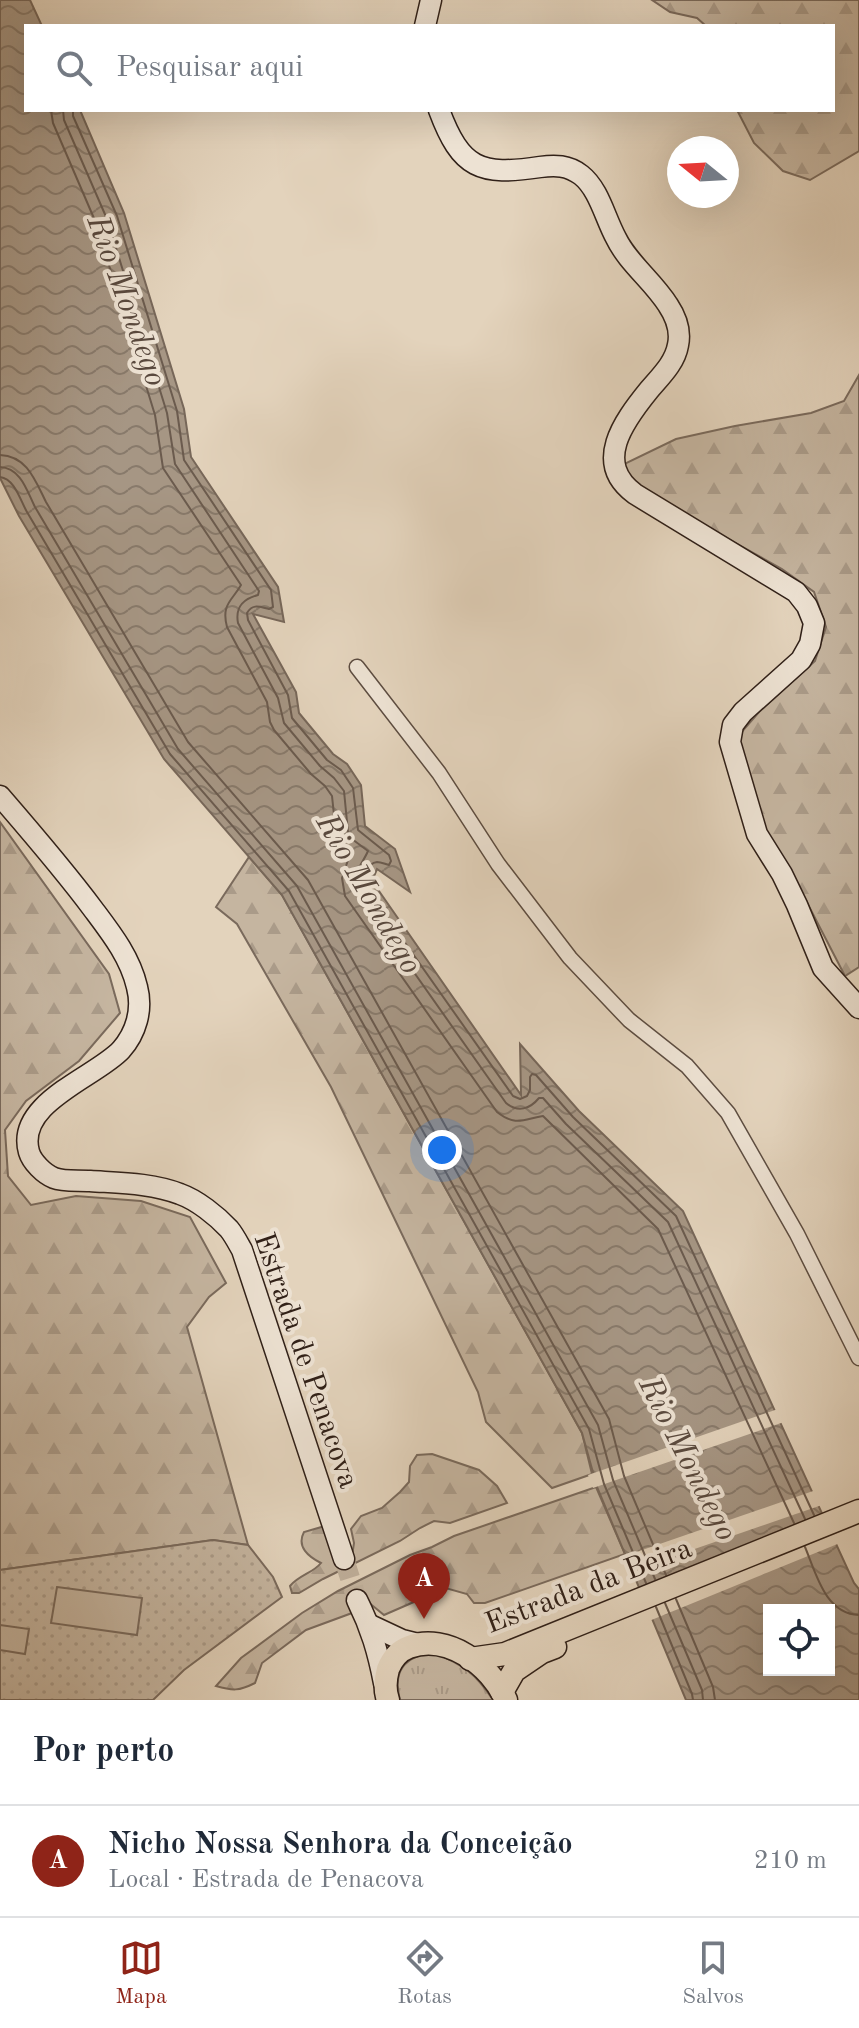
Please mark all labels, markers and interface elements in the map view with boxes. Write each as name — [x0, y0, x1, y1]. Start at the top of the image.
search box — [24, 24, 835, 112]
icon: search — [52, 46, 96, 90]
text: Pesquisar aqui — [116, 53, 303, 83]
north arrow — [667, 136, 739, 208]
water label: Rio Mondego — [79, 210, 171, 391]
water label: Rio Mondego — [308, 808, 426, 980]
your location — [422, 1130, 462, 1170]
street label: Estrada de Penacova — [247, 1229, 363, 1492]
water label: Rio Mondego — [631, 1371, 741, 1547]
street label: Estrada da Beira — [481, 1534, 696, 1640]
pin: A — [398, 1553, 450, 1619]
map controls — [763, 1604, 835, 1676]
button: locate — [763, 1604, 835, 1676]
text: Por perto — [32, 1735, 174, 1769]
text: Nicho Nossa Senhora da Conceição — [108, 1830, 573, 1860]
text: A — [48, 1848, 68, 1874]
text: 210 m — [754, 1848, 827, 1874]
text: Local · Estrada de Penacova — [108, 1867, 424, 1893]
tab: Mapa — [115, 1936, 167, 2011]
tab: Rotas — [397, 1936, 452, 2011]
tab: Salvos — [682, 1936, 744, 2011]

